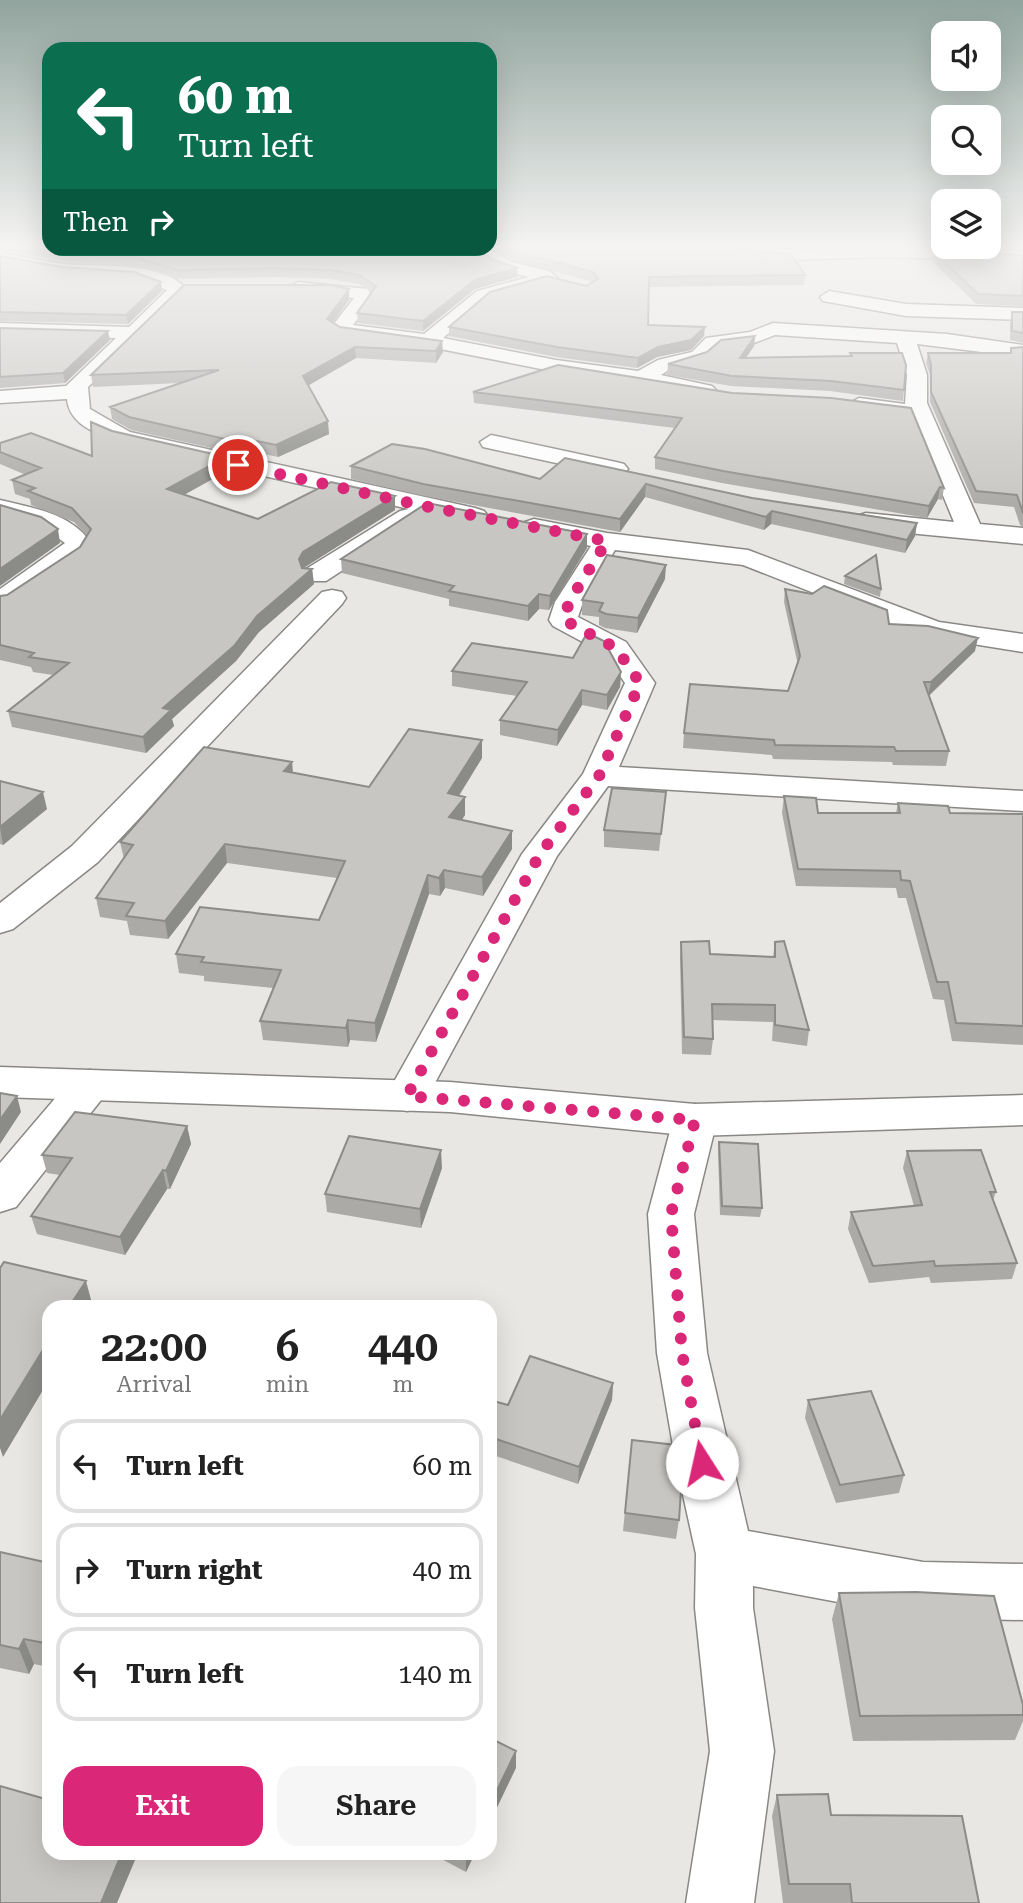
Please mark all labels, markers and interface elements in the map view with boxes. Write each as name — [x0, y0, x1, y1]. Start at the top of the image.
map controls — [931, 21, 1001, 259]
button: sound — [931, 21, 1001, 91]
text: 60 m — [178, 68, 293, 125]
icon: left — [63, 70, 154, 161]
button: search — [931, 105, 1001, 175]
text: Turn left — [178, 127, 313, 165]
button: layers — [931, 189, 1001, 259]
icon: right — [142, 203, 180, 241]
text: Then — [63, 207, 128, 237]
pin — [208, 435, 268, 495]
icon: arrive — [219, 446, 257, 484]
text: 22:00 — [101, 1322, 207, 1371]
text: 6 — [276, 1322, 299, 1371]
text: 440 — [368, 1322, 438, 1371]
text: Arrival — [117, 1371, 191, 1398]
text: min — [266, 1371, 309, 1398]
text: m — [392, 1371, 413, 1398]
position arrow — [665, 1426, 739, 1500]
icon: left — [67, 1447, 105, 1485]
text: Turn left — [126, 1451, 244, 1481]
text: 60 m — [413, 1451, 472, 1481]
icon: right — [67, 1551, 105, 1589]
text: Turn right — [126, 1555, 262, 1585]
text: 40 m — [413, 1555, 472, 1585]
icon: left — [67, 1655, 105, 1693]
text: Turn left — [126, 1659, 244, 1689]
text: 140 m — [398, 1659, 472, 1689]
button: Exit — [63, 1766, 263, 1846]
button: Share — [277, 1766, 476, 1846]

